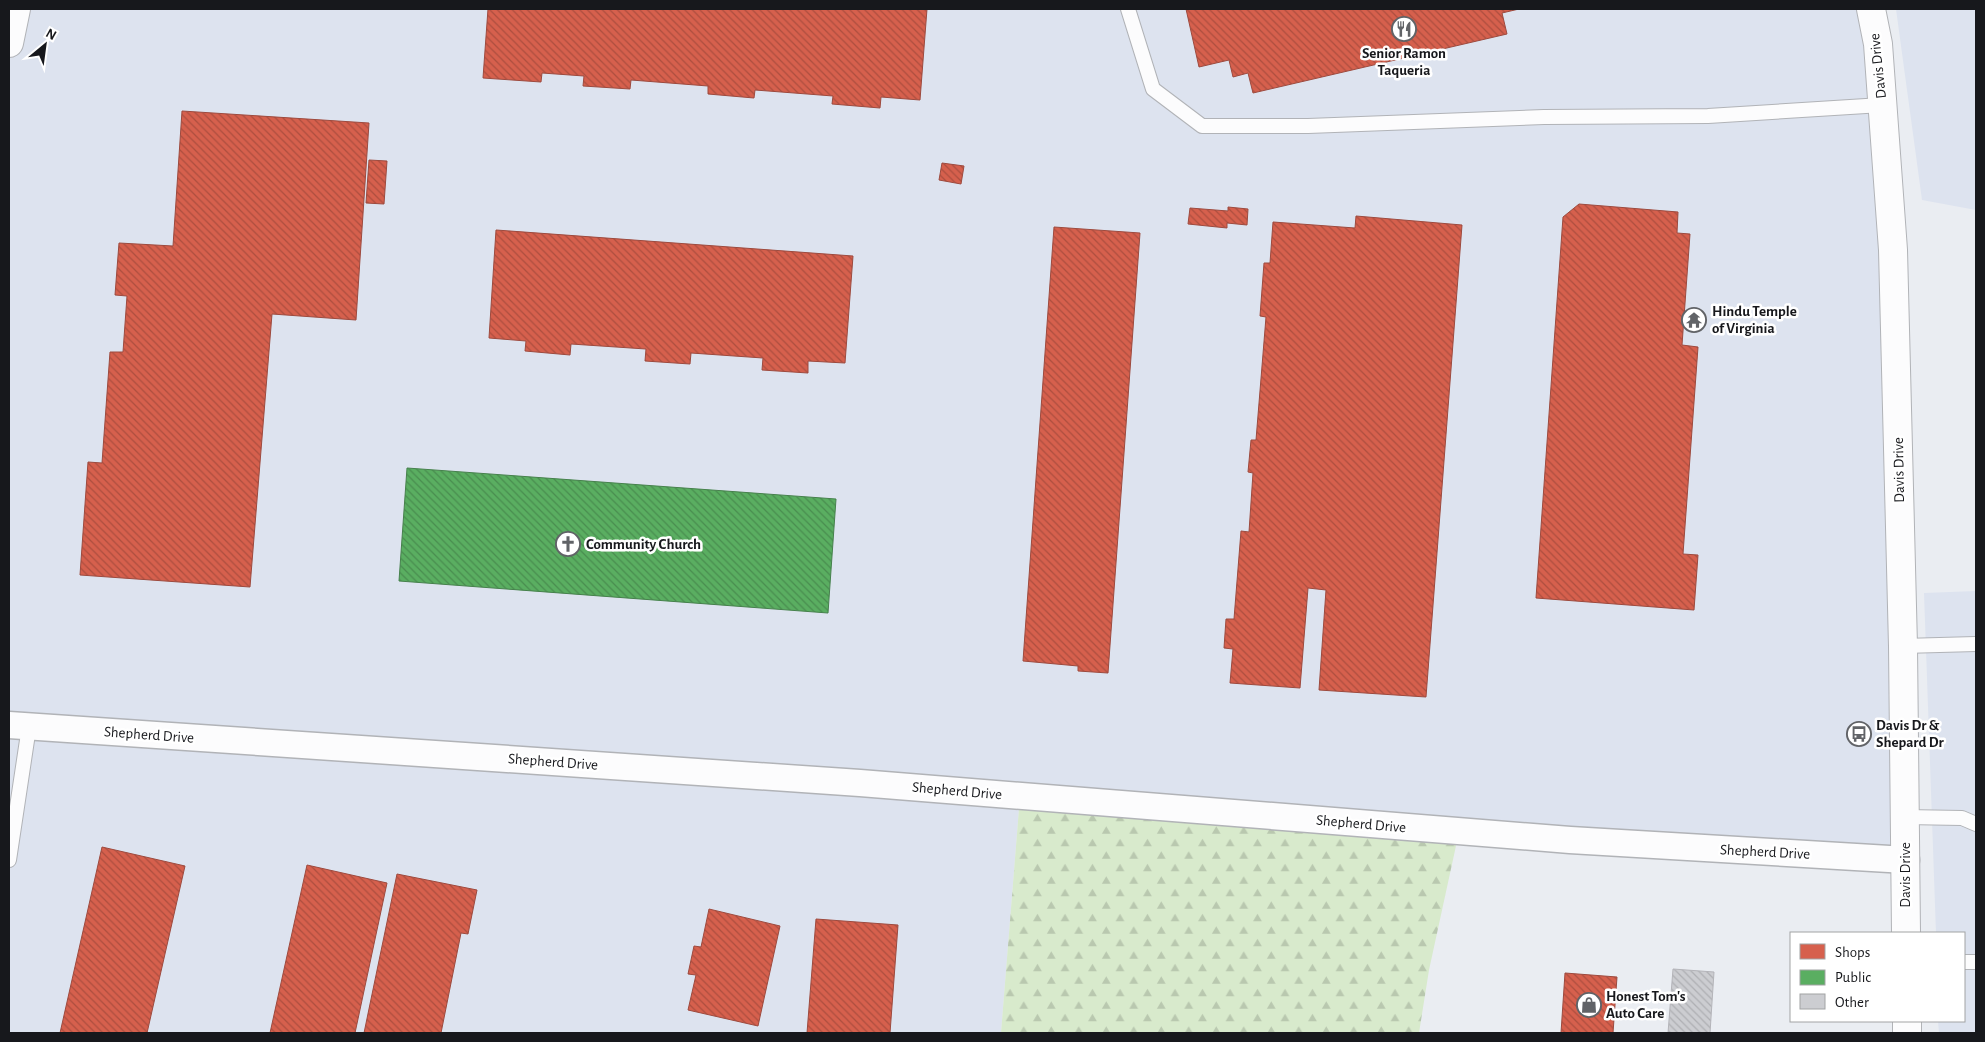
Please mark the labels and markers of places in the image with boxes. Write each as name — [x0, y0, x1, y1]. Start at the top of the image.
restaurant icon: Senior Ramon Taqueria — [1391, 16, 1417, 42]
place label: Senior Ramon Taqueria — [1362, 46, 1446, 78]
place label: Hindu Temple of Virginia — [1712, 304, 1797, 336]
temple icon: Hindu Temple of Virginia — [1681, 307, 1707, 333]
church icon: Community Church — [555, 531, 581, 557]
place label: Community Church — [586, 537, 701, 552]
place label: Davis Dr & Shepard Dr — [1876, 718, 1944, 750]
bus stop icon: Davis Dr & Shepard Dr — [1846, 721, 1872, 747]
place label: Honest Tom's Auto Care — [1606, 989, 1686, 1021]
shop icon: Honest Tom's Auto Care — [1576, 992, 1602, 1018]

